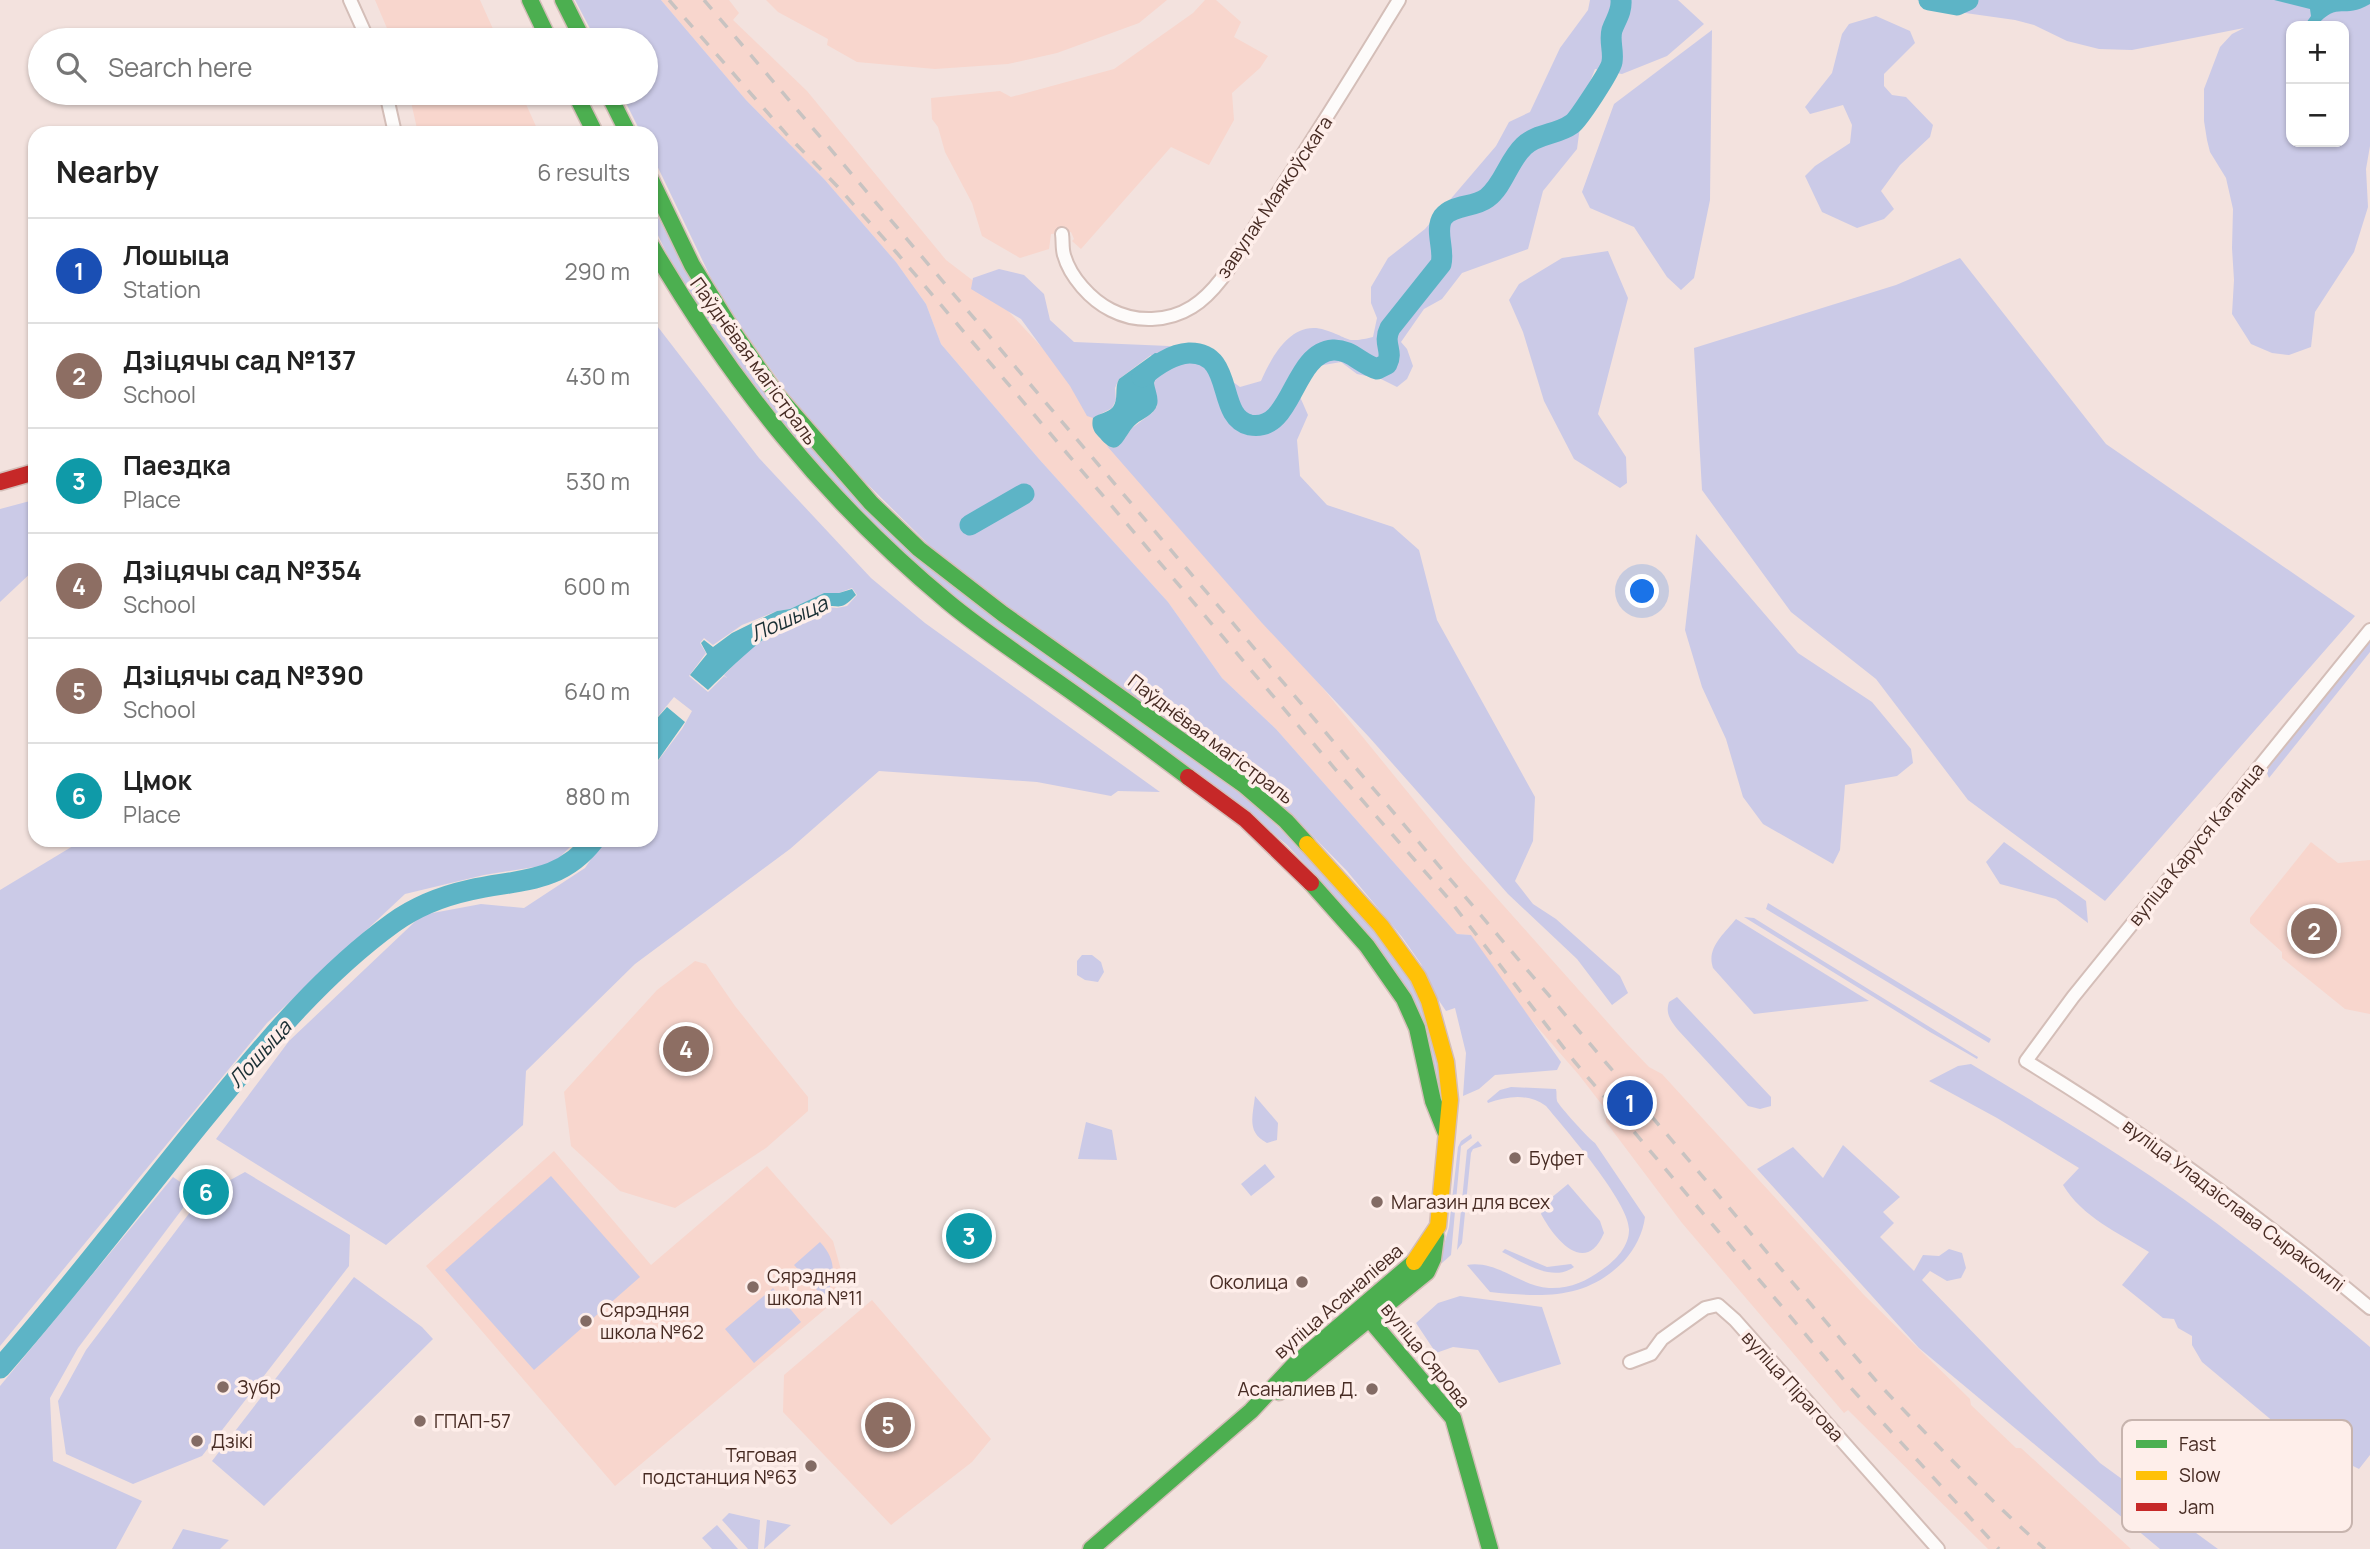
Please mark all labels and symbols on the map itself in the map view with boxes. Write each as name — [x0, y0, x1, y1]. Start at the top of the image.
street label: завулак Маякоўскага — [1210, 111, 1338, 283]
street label: Паўднёвая магістраль — [684, 272, 824, 450]
your location — [1625, 574, 1659, 608]
water label: Лошыца — [746, 588, 833, 648]
street label: Паўднёвая магістраль — [1123, 668, 1299, 810]
street label: вуліца Каруся Каганца — [2122, 757, 2270, 931]
pin: 2 — [2291, 905, 2337, 957]
water label: Лошыца — [222, 1013, 298, 1093]
pin: 4 — [663, 1023, 709, 1075]
pin: 1 — [1607, 1077, 1653, 1129]
street label: вуліца Уладзіслава Сыракомлі — [2118, 1113, 2350, 1297]
place label: Буфет — [1529, 1145, 1585, 1171]
marker: Буфет — [1507, 1150, 1523, 1166]
pin: 6 — [183, 1166, 229, 1218]
place label: Магазин для всех — [1391, 1189, 1550, 1215]
marker: Магазин для всех — [1369, 1194, 1385, 1210]
pin: 3 — [946, 1210, 992, 1262]
street label: вуліца Асаналіева — [1268, 1238, 1408, 1364]
place label: Сярэдняя школа №11 — [767, 1263, 863, 1311]
place label: Околица — [1210, 1269, 1288, 1295]
marker: Околица — [1294, 1274, 1310, 1290]
marker: Сярэдняя школа №11 — [745, 1279, 761, 1295]
place label: Сярэдняя школа №62 — [600, 1297, 704, 1345]
street label: вуліца Сярова — [1375, 1297, 1477, 1413]
marker: Сярэдняя школа №62 — [578, 1313, 594, 1329]
street label: вуліца Пірагова — [1736, 1325, 1850, 1447]
place label: Зубр — [237, 1374, 281, 1400]
place label: Асаналиев Д. — [1238, 1376, 1358, 1402]
marker: Зубр — [215, 1379, 231, 1395]
marker: Асаналиев Д. — [1364, 1381, 1380, 1397]
pin: 5 — [865, 1399, 911, 1451]
place label: ГПАП-57 — [434, 1408, 511, 1434]
marker: ГПАП-57 — [412, 1413, 428, 1429]
legend — [2122, 1420, 2352, 1532]
place label: Дзікі — [211, 1428, 253, 1454]
text: Fast — [2179, 1431, 2216, 1457]
marker: Дзікі — [189, 1433, 205, 1449]
place label: Тяговая подстанция №63 — [642, 1442, 797, 1490]
marker: Тяговая подстанция №63 — [803, 1458, 819, 1474]
text: Slow — [2179, 1462, 2221, 1488]
text: Jam — [2179, 1494, 2214, 1520]

